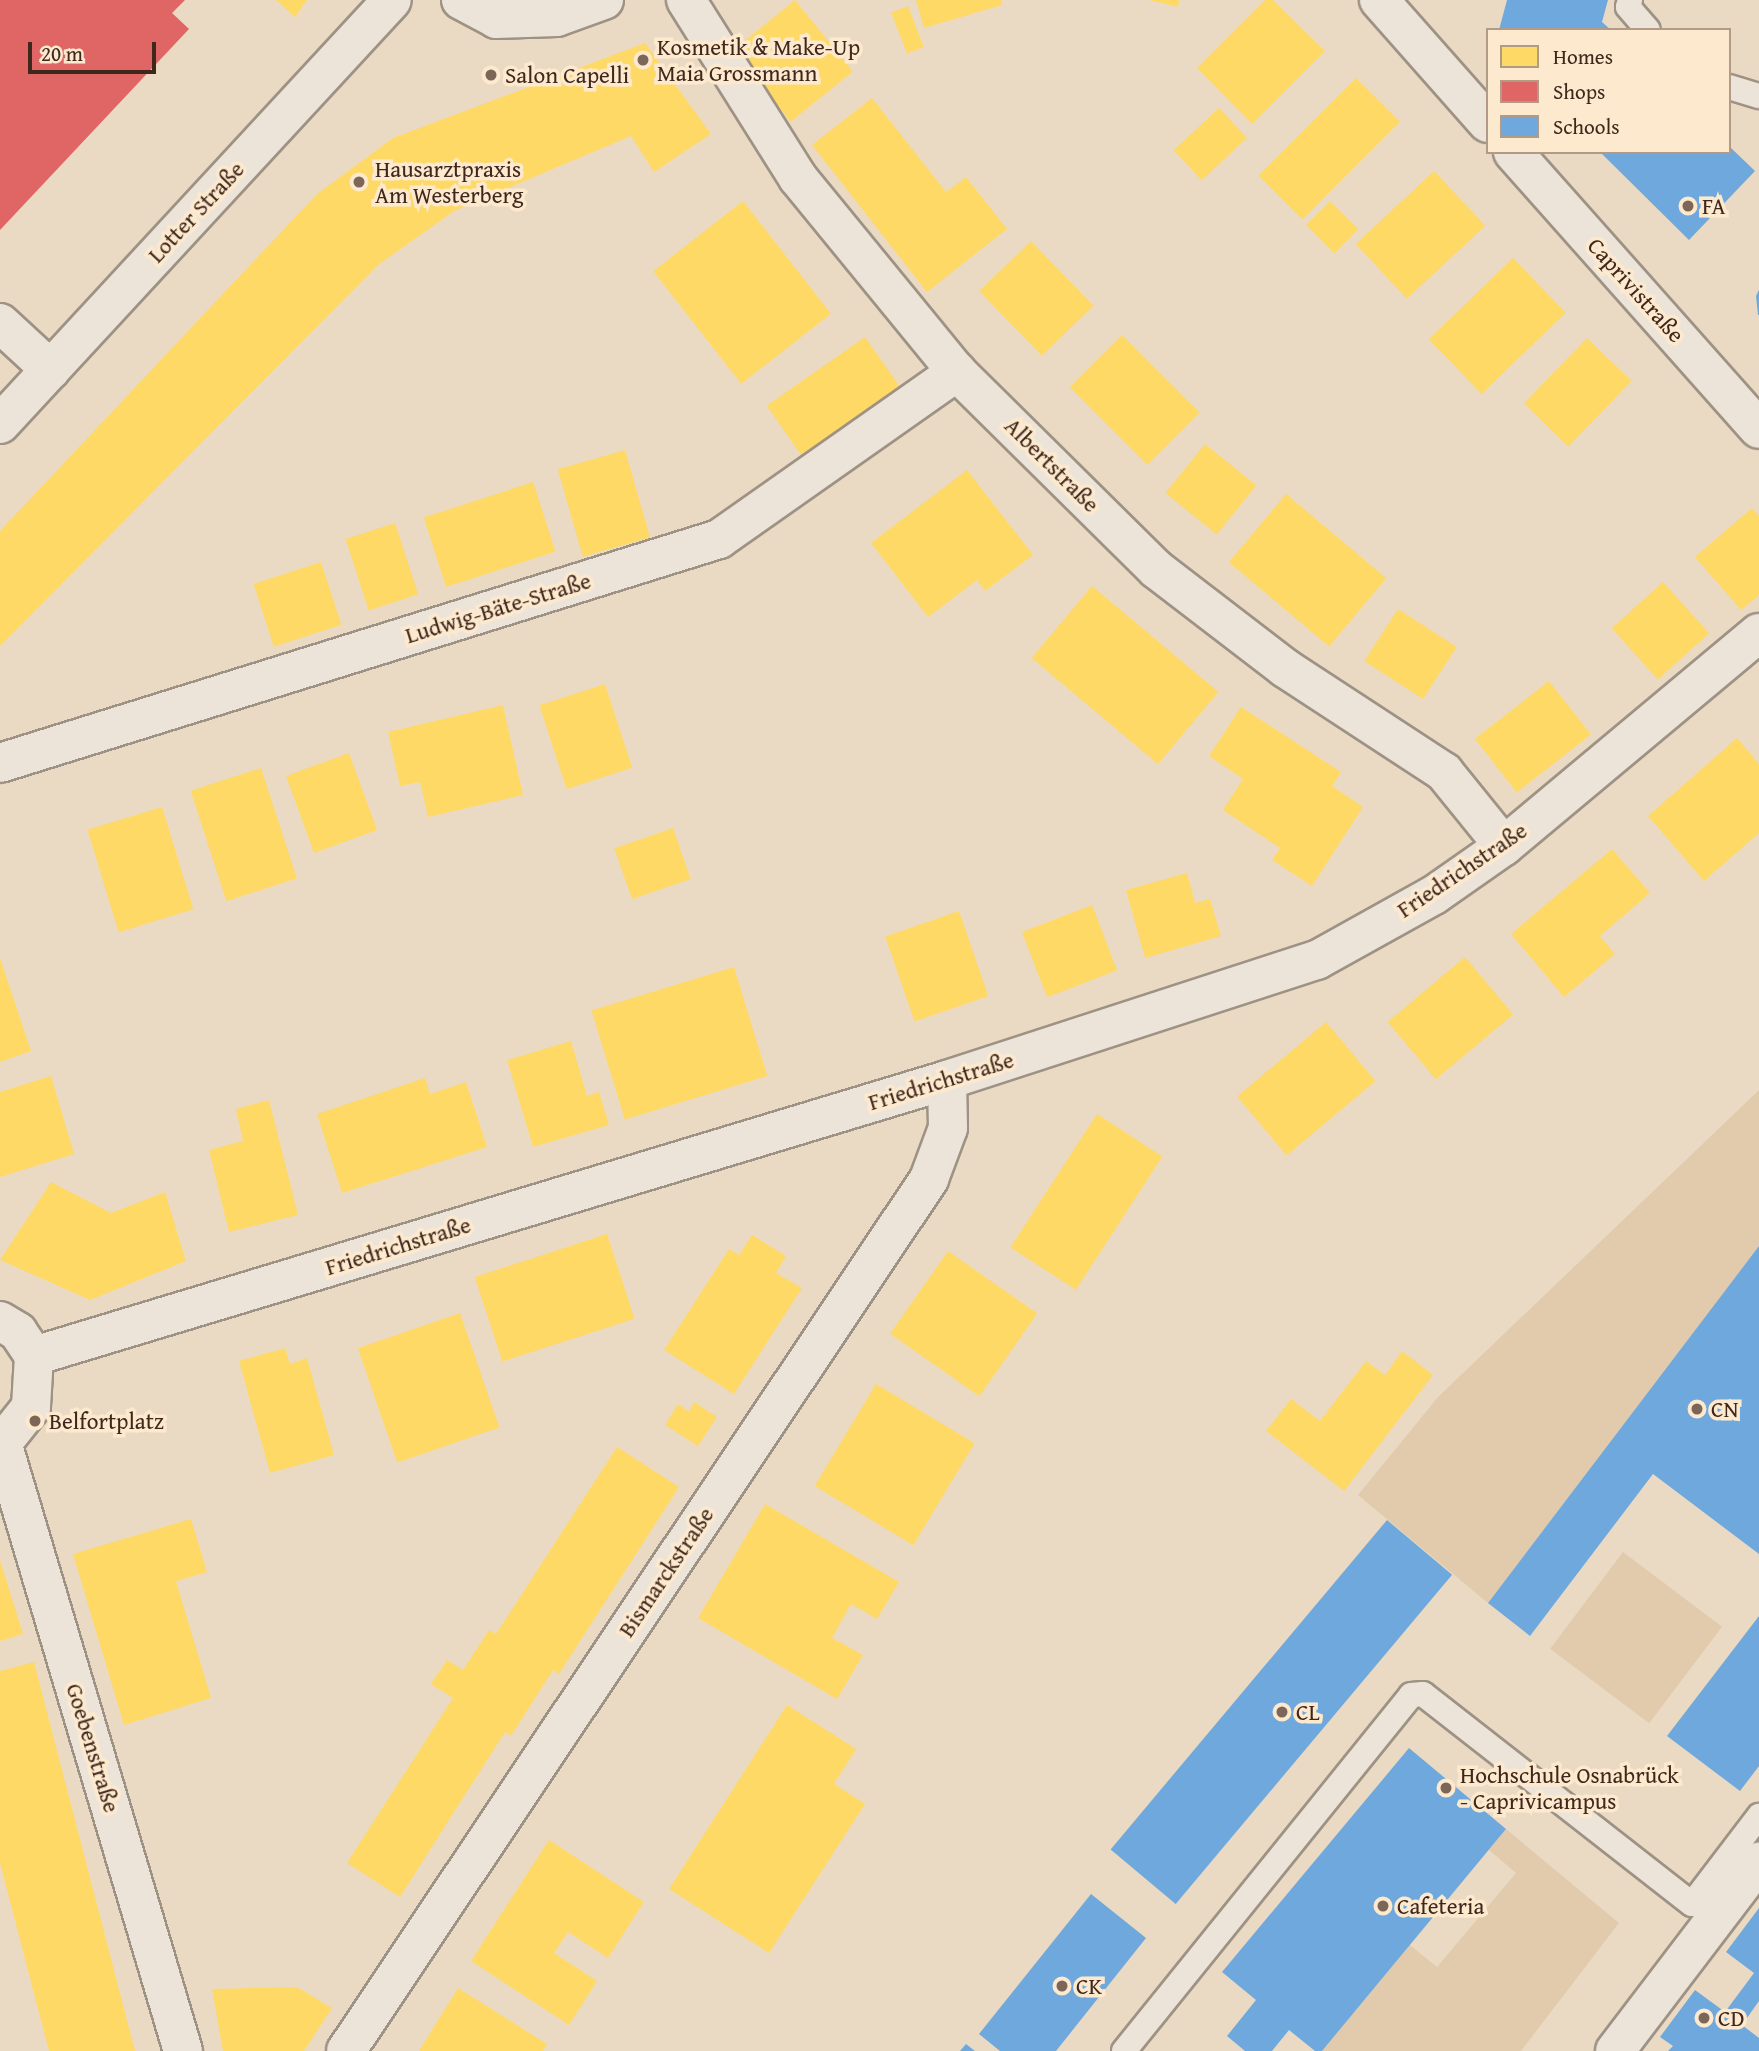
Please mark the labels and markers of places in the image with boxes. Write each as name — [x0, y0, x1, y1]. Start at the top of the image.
place label: Kosmetik & Make-Up Maia Grossmann — [657, 33, 860, 87]
marker: Kosmetik & Make-Up Maia Grossmann — [635, 52, 651, 68]
place label: Salon Capelli — [505, 61, 629, 89]
marker: Salon Capelli — [483, 67, 499, 83]
place label: Hausarztpraxis Am Westerberg — [375, 155, 523, 209]
marker: Hausarztpraxis Am Westerberg — [349, 172, 369, 192]
place label: FA — [1702, 192, 1725, 220]
marker: FA — [1680, 198, 1696, 214]
place label: CN — [1711, 1395, 1739, 1423]
marker: CN — [1689, 1401, 1705, 1417]
place label: Belfortplatz — [49, 1407, 164, 1435]
marker: Belfortplatz — [27, 1413, 43, 1429]
place label: CL — [1296, 1698, 1320, 1726]
marker: CL — [1274, 1704, 1290, 1720]
place label: Hochschule Osnabrück - Caprivicampus — [1460, 1761, 1679, 1815]
marker: Hochschule Osnabrück - Caprivicampus — [1438, 1780, 1454, 1796]
place label: Cafeteria — [1397, 1892, 1484, 1920]
marker: Cafeteria — [1375, 1898, 1391, 1914]
place label: CK — [1076, 1972, 1102, 2000]
marker: CK — [1054, 1978, 1070, 1994]
place label: CD — [1718, 2004, 1744, 2032]
marker: CD — [1696, 2010, 1712, 2026]

